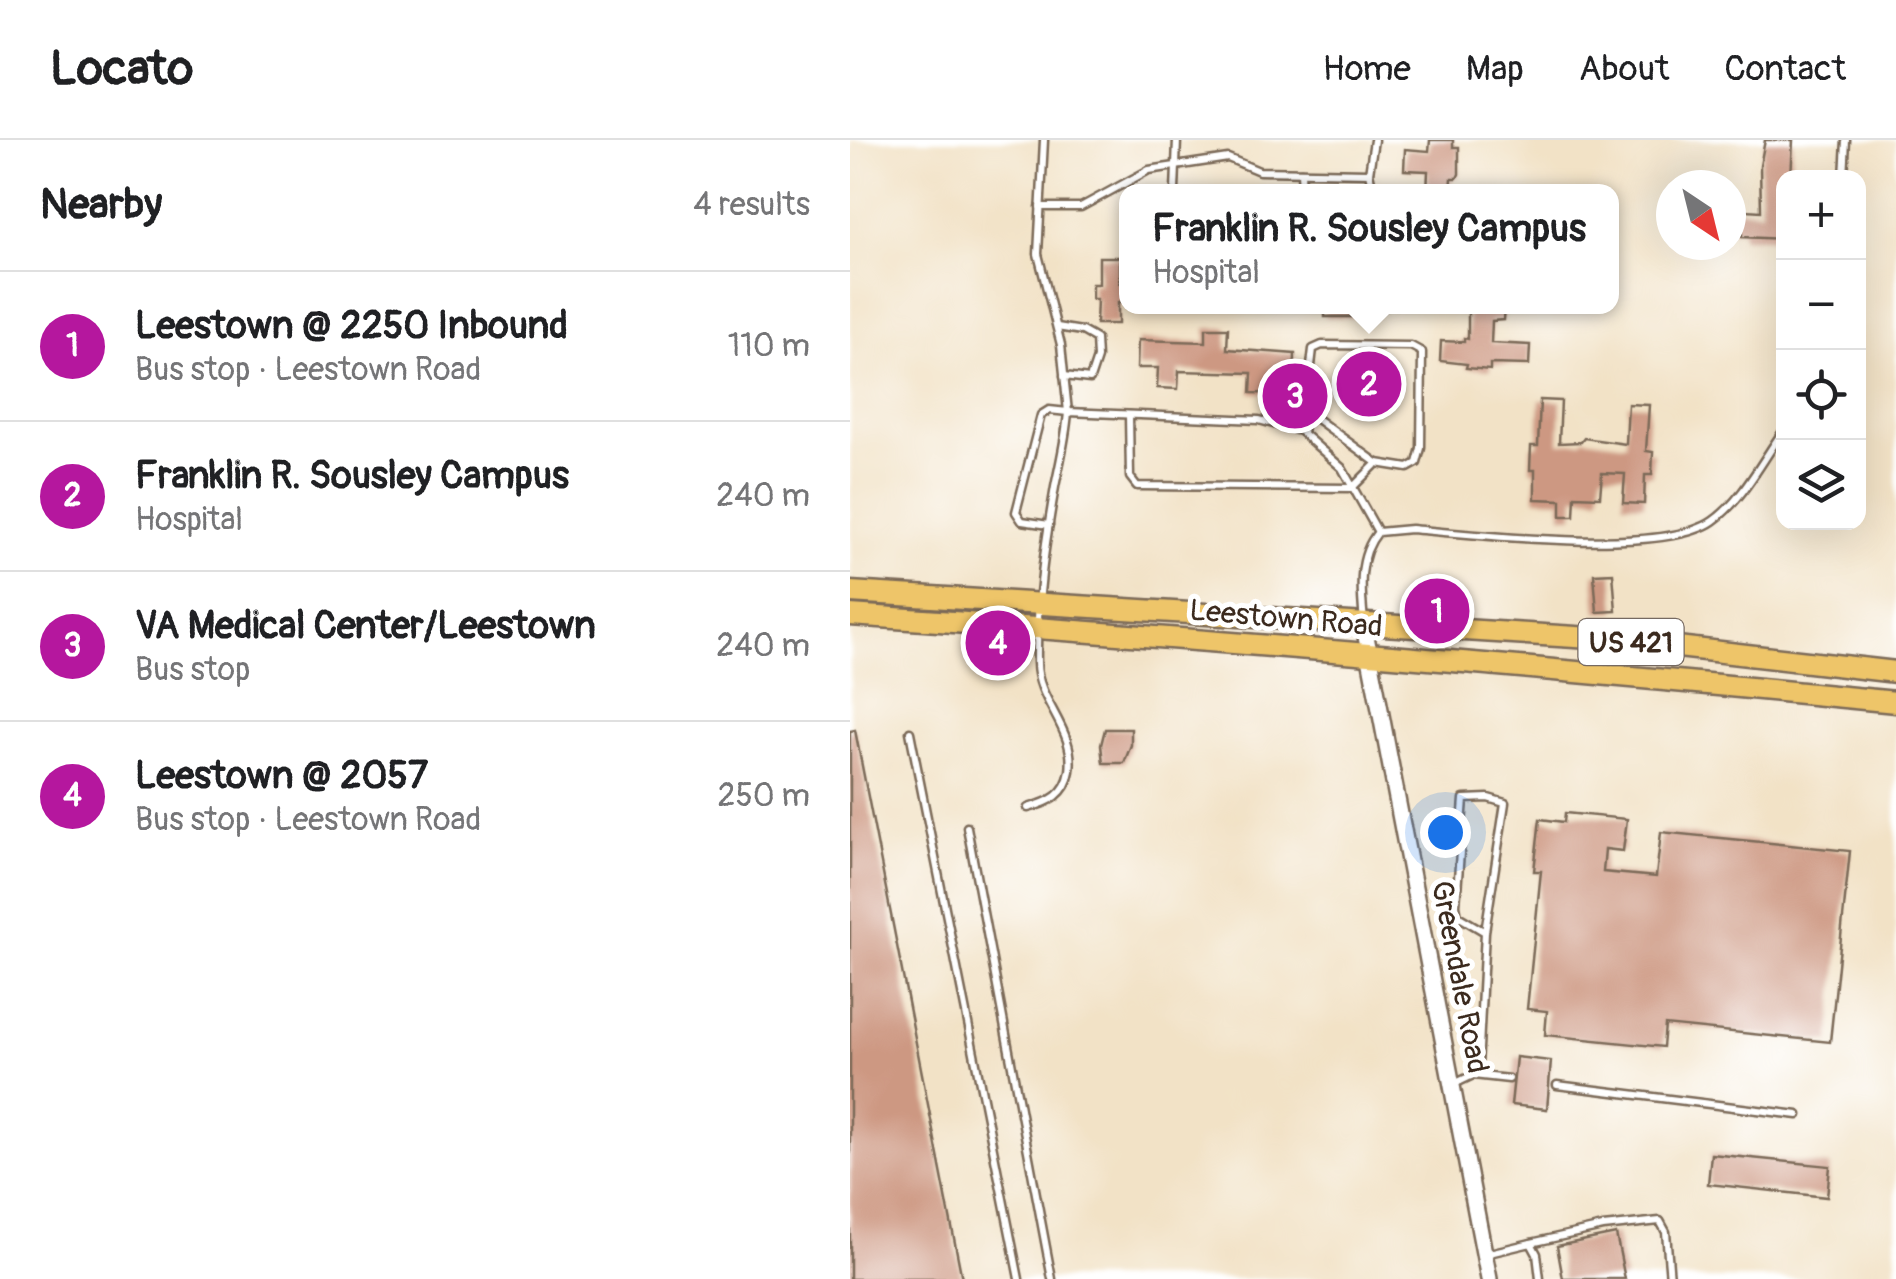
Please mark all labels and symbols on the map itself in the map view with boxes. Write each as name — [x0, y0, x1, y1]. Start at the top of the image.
north arrow — [1656, 170, 1746, 260]
pin: 2 — [1336, 346, 1402, 422]
pin: 3 — [1262, 358, 1328, 434]
pin: 1 — [1404, 574, 1470, 648]
street label: Leestown Road — [1188, 592, 1384, 645]
pin: 4 — [966, 606, 1030, 680]
road number: US 421 — [1578, 619, 1684, 665]
your location — [1420, 807, 1471, 858]
street label: Greendale Road — [1423, 878, 1496, 1076]

